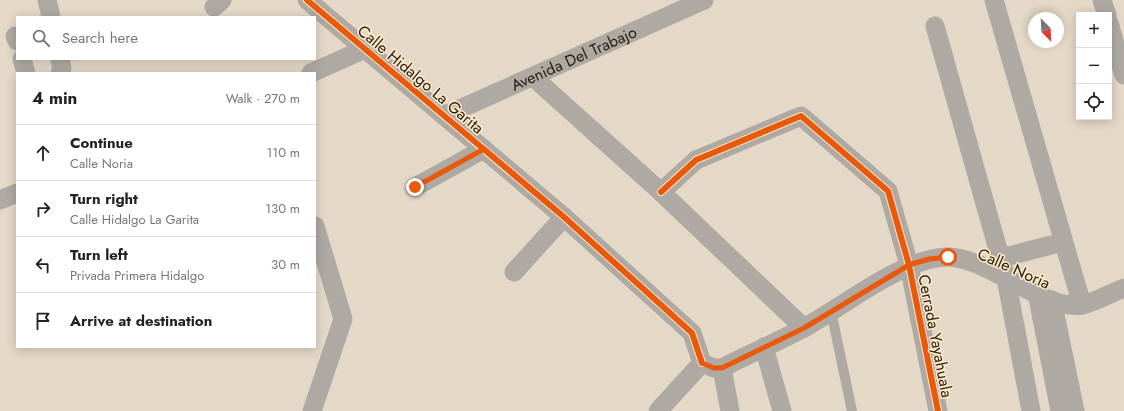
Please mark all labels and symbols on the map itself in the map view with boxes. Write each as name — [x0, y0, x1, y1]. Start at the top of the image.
north arrow — [1028, 12, 1064, 48]
street label: Calle Hidalgo La Garita — [352, 20, 489, 139]
street label: Avenida Del Trabajo — [507, 20, 641, 97]
route end — [406, 178, 424, 196]
street label: Calle Noria — [974, 242, 1054, 295]
route start — [939, 248, 957, 266]
street label: Cerrada Yayahuala — [912, 273, 959, 400]

